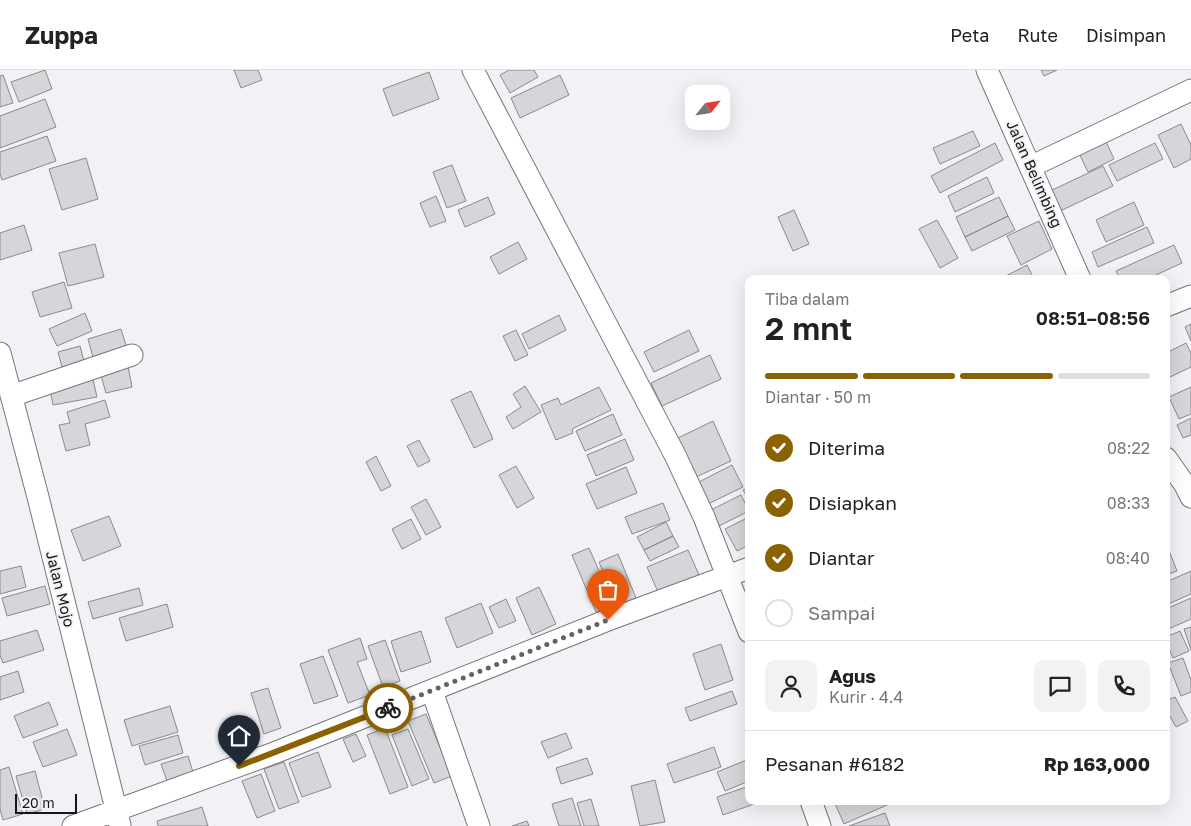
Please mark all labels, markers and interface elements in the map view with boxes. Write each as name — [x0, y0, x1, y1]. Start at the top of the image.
text: Zuppa — [25, 20, 98, 49]
text: Peta — [950, 24, 990, 46]
text: Rute — [1018, 24, 1058, 46]
text: Disimpan — [1086, 24, 1166, 46]
north arrow — [685, 85, 730, 130]
map controls — [685, 85, 730, 130]
street label: Jalan Belimbing — [1003, 117, 1067, 230]
text: Tiba dalam — [765, 289, 849, 309]
text: 08:51–08:56 — [1036, 306, 1150, 329]
text: 2 mnt — [765, 309, 852, 347]
text: Diantar · 50 m — [765, 387, 871, 407]
icon: check — [765, 434, 793, 462]
text: Diterima — [808, 436, 885, 459]
text: 08:22 — [1107, 438, 1150, 458]
icon: check — [765, 489, 793, 517]
text: Disiapkan — [808, 491, 897, 514]
text: 08:33 — [1107, 493, 1150, 513]
icon: check — [765, 544, 793, 572]
text: Diantar — [808, 546, 874, 569]
text: 08:40 — [1106, 548, 1150, 568]
street label: Jalan Mojo — [43, 549, 79, 629]
pin — [587, 569, 629, 620]
icon: bag — [594, 576, 622, 604]
text: Sampai — [808, 601, 875, 624]
button: person — [765, 660, 817, 712]
button: chat — [1034, 660, 1086, 712]
button: phone — [1098, 660, 1150, 712]
text: Agus — [829, 664, 876, 687]
courier — [363, 683, 413, 733]
text: Kurir · 4.4 — [829, 687, 903, 707]
icon: bike — [374, 694, 402, 722]
pin — [218, 715, 260, 766]
icon: home — [225, 722, 253, 750]
text: Pesanan #6182 — [765, 752, 904, 775]
text: Rp 163,000 — [1044, 752, 1150, 775]
scale bar — [15, 791, 78, 814]
text: 20 m — [22, 794, 55, 811]

